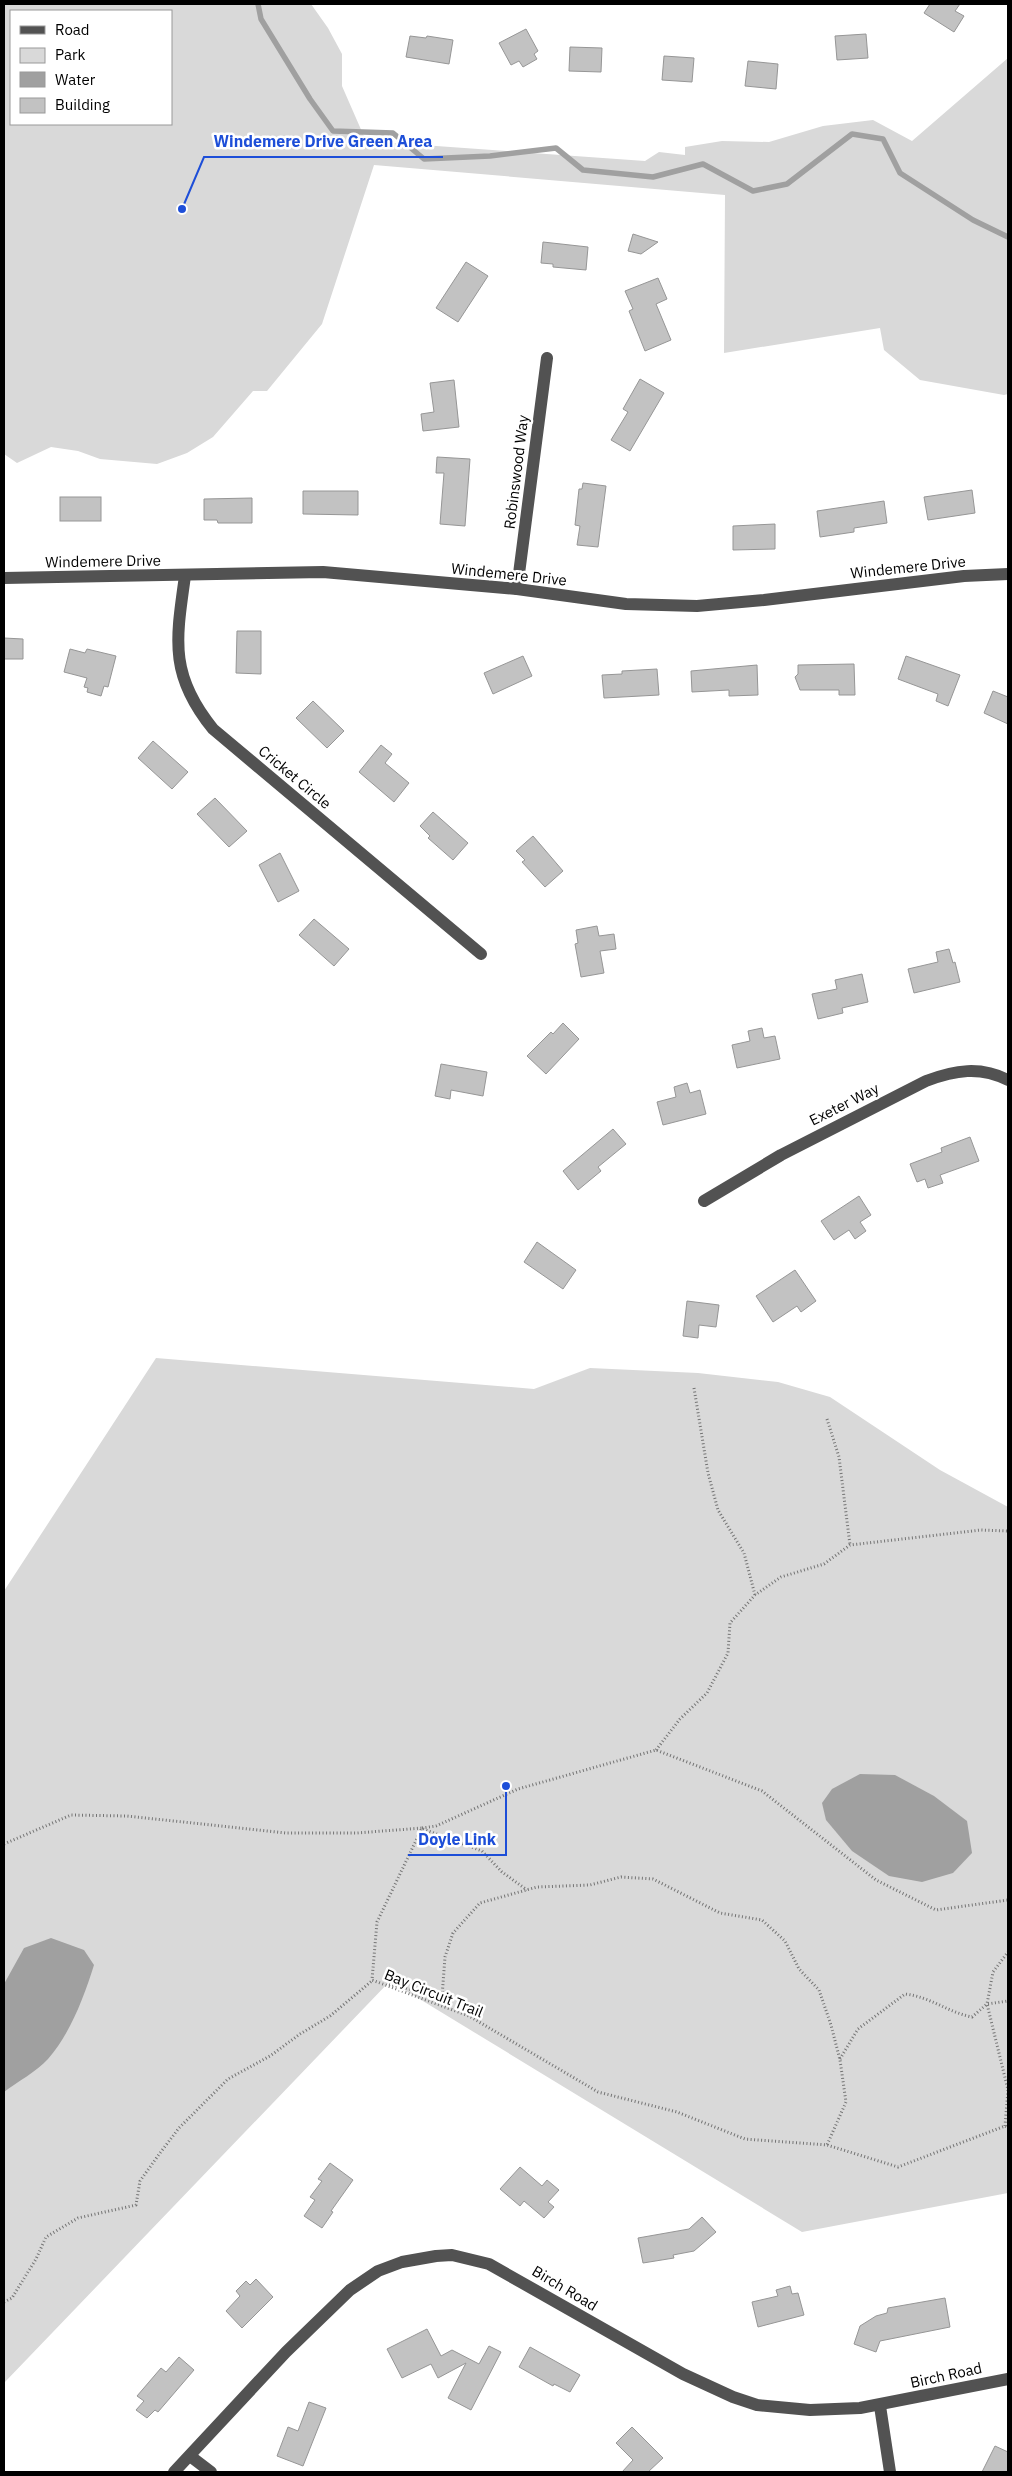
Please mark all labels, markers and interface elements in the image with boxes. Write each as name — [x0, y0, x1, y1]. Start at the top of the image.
legend — [10, 10, 172, 125]
text: Road — [55, 20, 90, 39]
text: Park — [55, 45, 85, 64]
text: Water — [55, 70, 96, 89]
text: Building — [55, 95, 110, 114]
callout: Windemere Drive Green Area — [204, 126, 443, 157]
text: Windemere Drive Green Area — [214, 131, 432, 151]
street label: Robinswood Way — [500, 413, 533, 530]
street label: Windemere Drive — [45, 550, 161, 572]
street label: Windemere Drive — [849, 551, 967, 583]
street label: Windemere Drive — [450, 558, 568, 590]
street label: Cricket Circle — [255, 741, 335, 813]
street label: Exeter Way — [806, 1078, 882, 1130]
callout: Doyle Link — [408, 1824, 506, 1855]
text: Doyle Link — [418, 1829, 497, 1849]
street label: Bay Circuit Trail — [382, 1965, 486, 2021]
street label: Birch Road — [529, 2261, 601, 2315]
street label: Birch Road — [908, 2358, 984, 2392]

